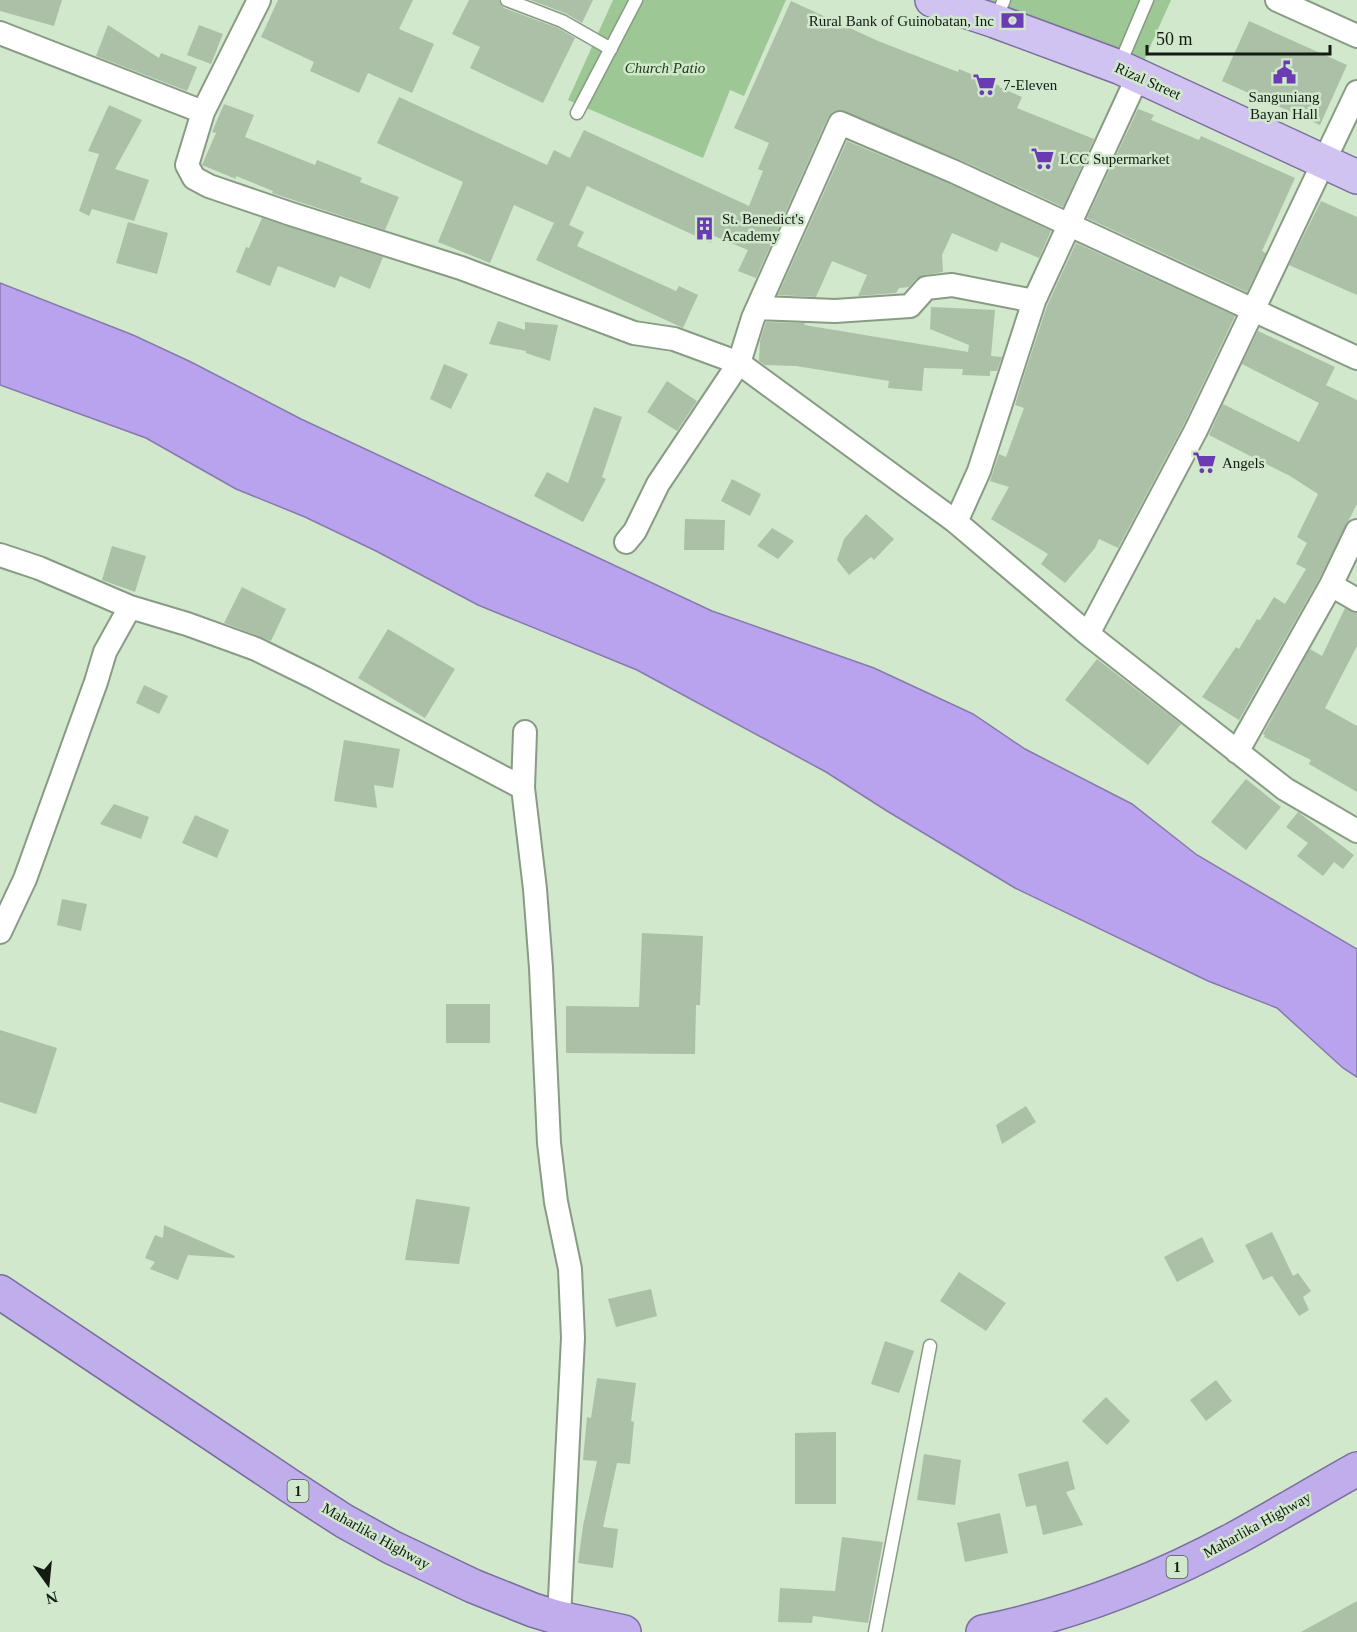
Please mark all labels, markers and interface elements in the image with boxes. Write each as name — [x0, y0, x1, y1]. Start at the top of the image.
bank icon: Rural Bank of Guinobatan, Inc — [999, 8, 1025, 34]
place label: Rural Bank of Guinobatan, Inc — [809, 13, 994, 29]
scale bar — [1147, 18, 1330, 56]
text: 50 m — [1156, 29, 1193, 49]
street label: Rizal Street — [1113, 59, 1184, 103]
park label: Church Patio — [625, 60, 706, 76]
public building icon: Sanguniang Bayan Hall — [1271, 60, 1297, 86]
supermarket icon: 7-Eleven — [972, 72, 998, 98]
place label: 7-Eleven — [1003, 77, 1058, 93]
place label: Sanguniang Bayan Hall — [1249, 89, 1320, 122]
supermarket icon: LCC Supermarket — [1029, 146, 1055, 172]
place label: LCC Supermarket — [1060, 151, 1170, 167]
place label: St. Benedict's Academy — [722, 211, 804, 244]
building icon: St. Benedict's Academy — [691, 215, 717, 241]
supermarket icon: Angels — [1191, 450, 1217, 476]
place label: Angels — [1222, 455, 1265, 471]
road number: 1 — [288, 1480, 308, 1502]
street label: Maharlika Highway — [1200, 1489, 1314, 1561]
street label: Maharlika Highway — [319, 1500, 433, 1572]
north arrow — [18, 1554, 78, 1614]
road number: 1 — [1166, 1556, 1188, 1578]
text: N — [44, 1588, 60, 1608]

